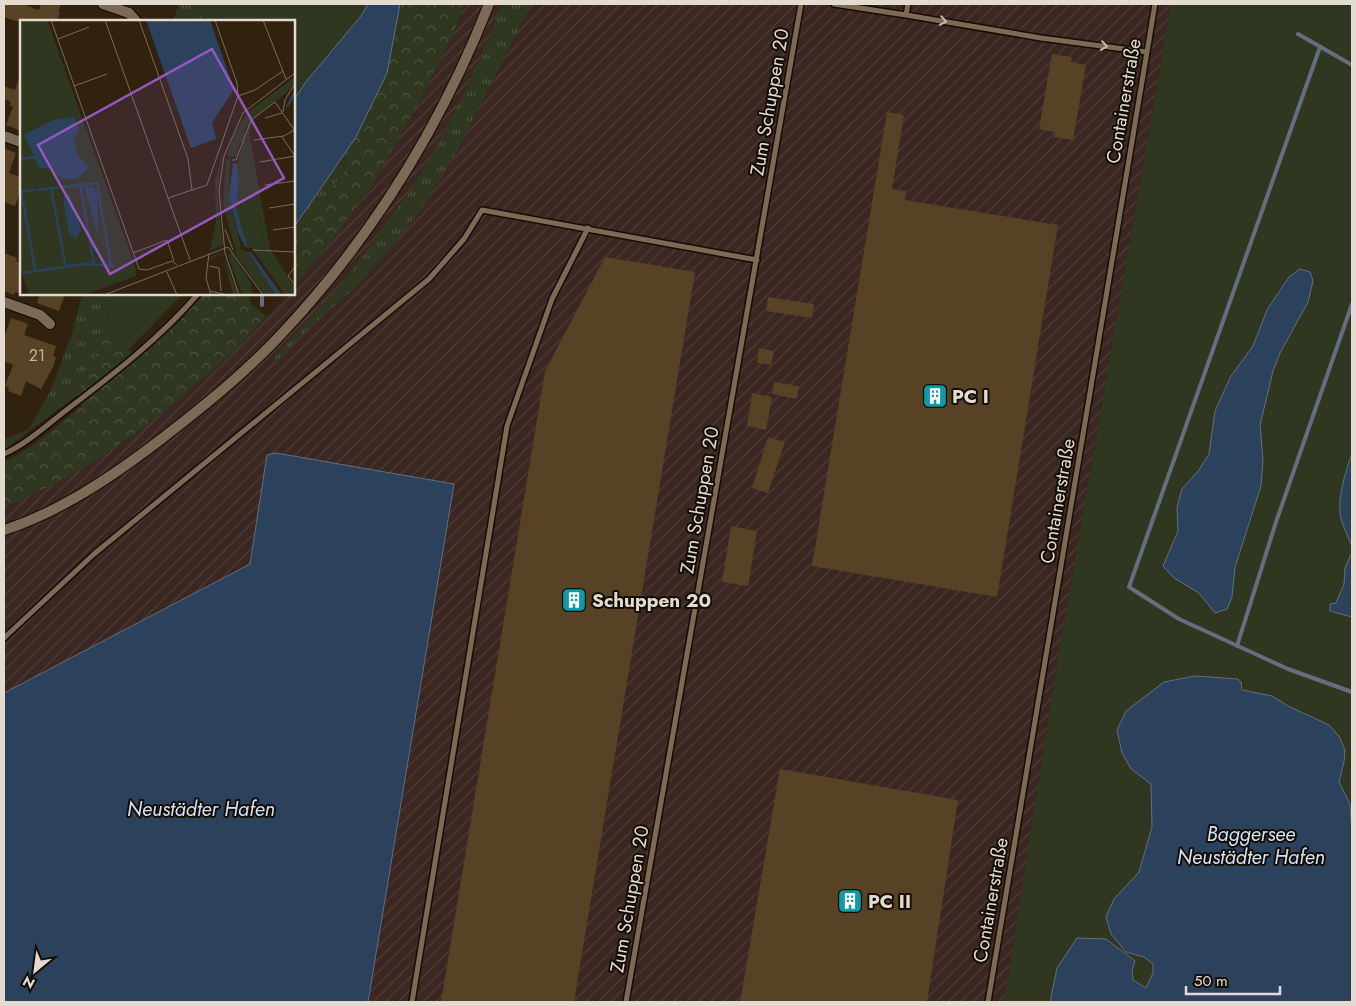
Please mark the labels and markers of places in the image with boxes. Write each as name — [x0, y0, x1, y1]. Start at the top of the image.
building icon: PC I — [922, 383, 948, 409]
place label: PC I — [952, 383, 989, 410]
building icon: Schuppen 20 — [561, 587, 587, 613]
place label: Schuppen 20 — [592, 587, 711, 614]
building icon: PC II — [837, 888, 863, 914]
place label: PC II — [868, 888, 911, 915]

